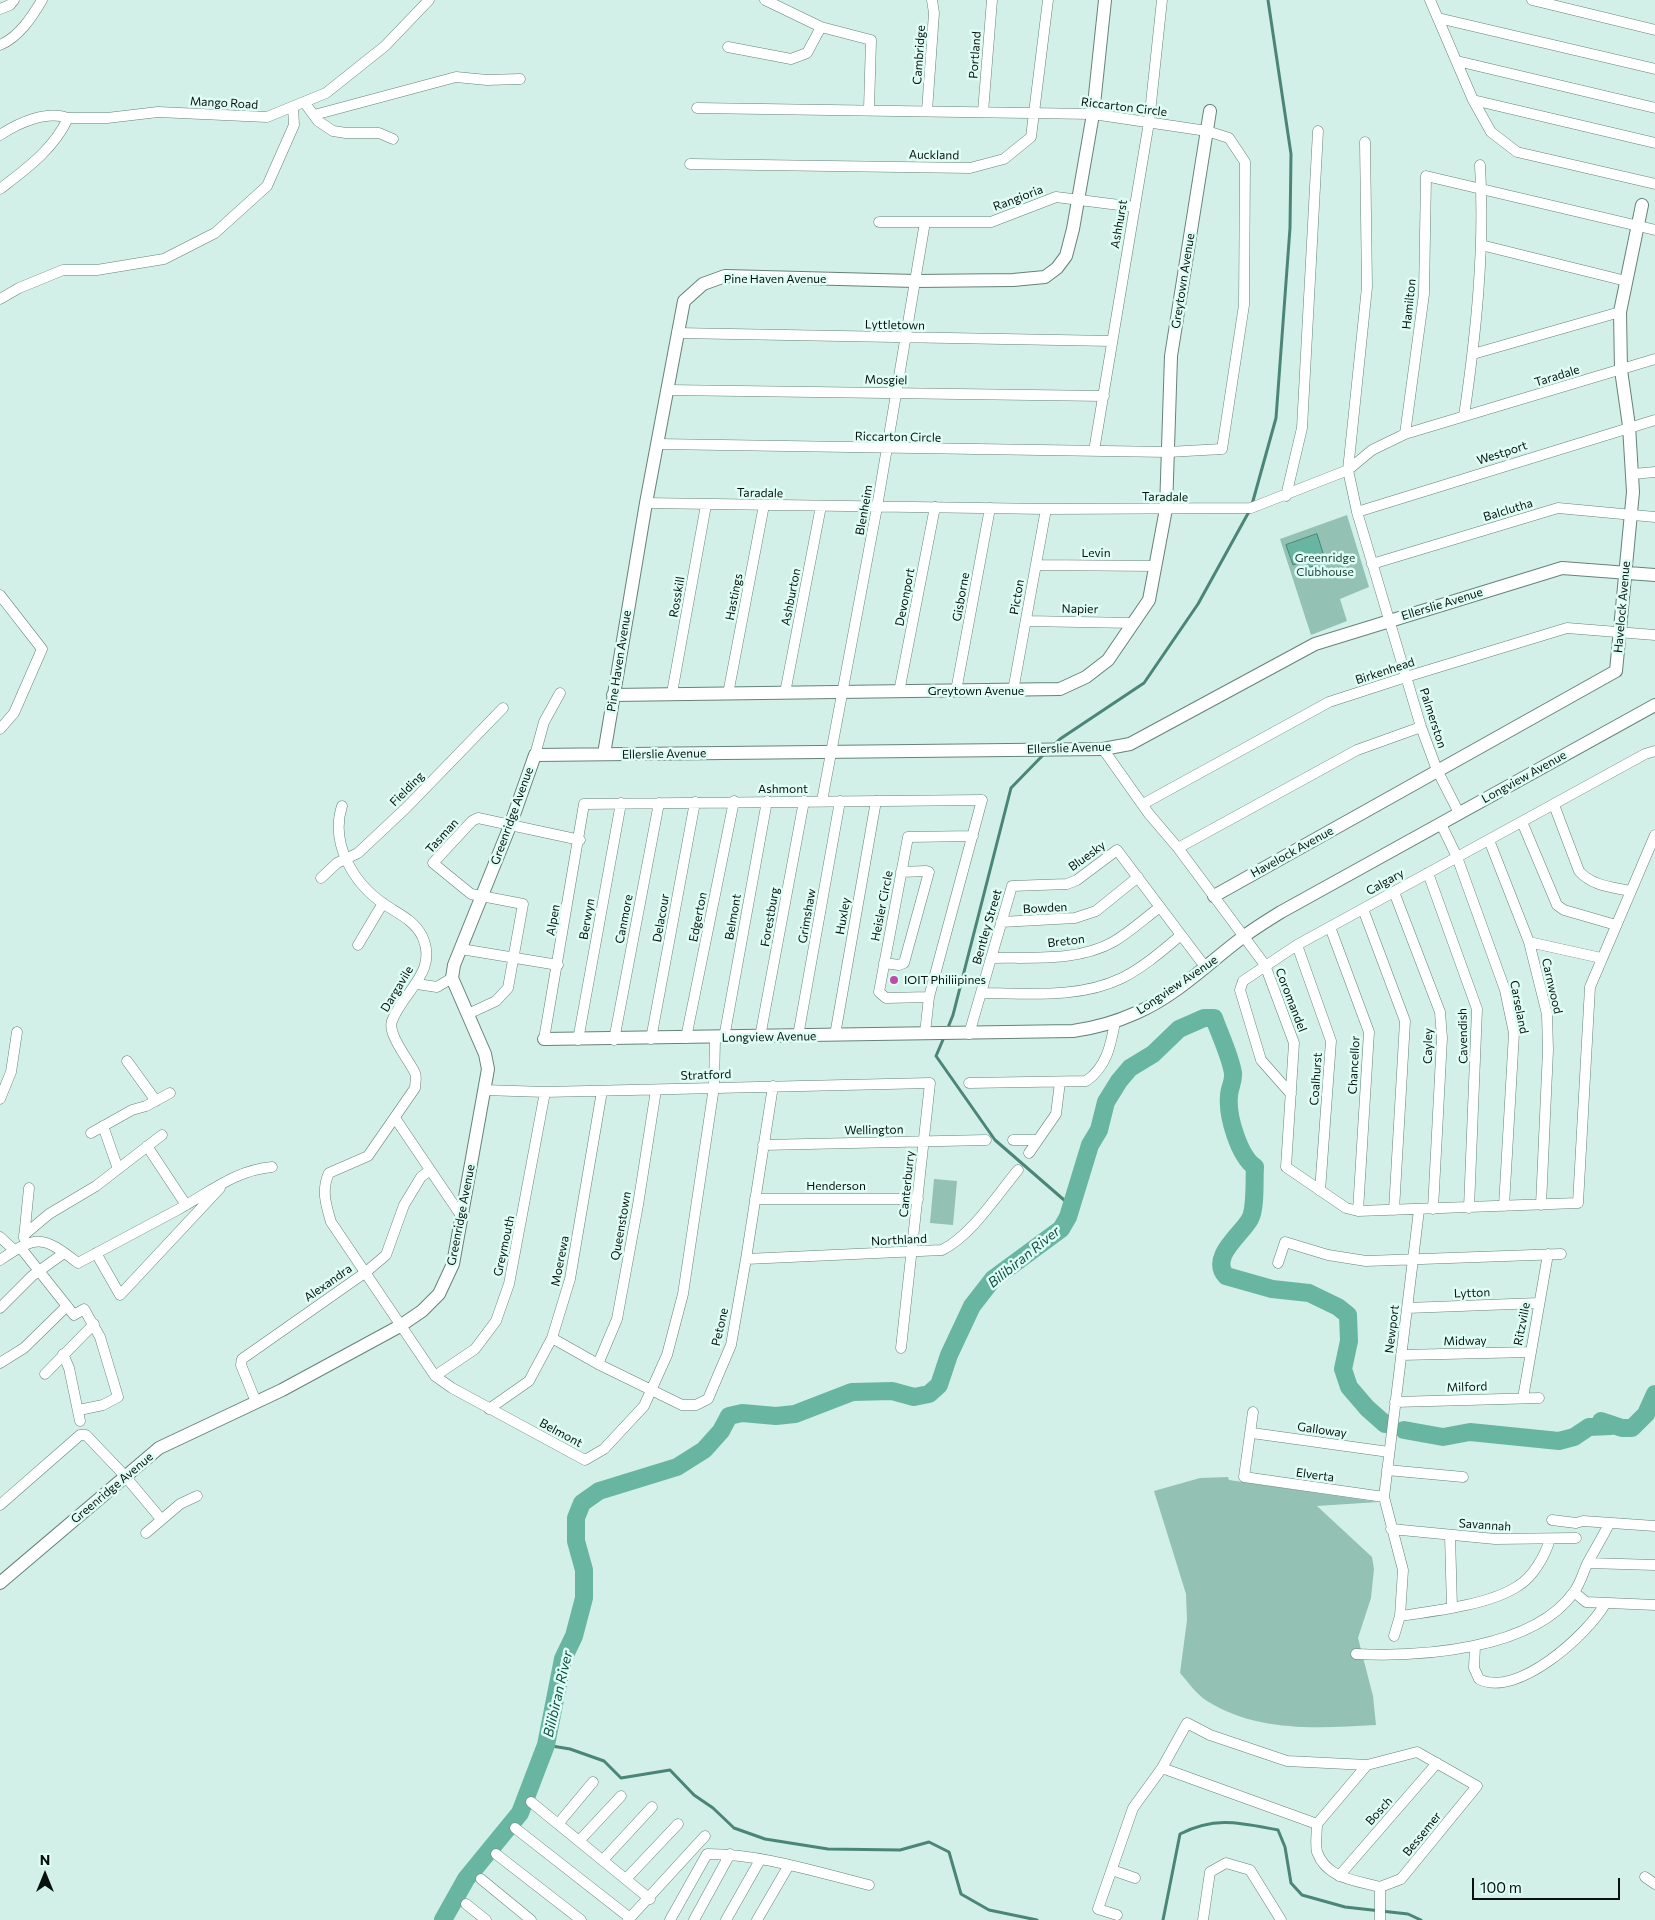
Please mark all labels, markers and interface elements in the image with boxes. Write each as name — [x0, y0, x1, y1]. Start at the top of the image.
street label: Cambridge — [910, 25, 928, 85]
street label: Portland — [966, 31, 984, 79]
street label: Mango Road — [189, 94, 259, 112]
street label: Riccarton Circle — [1080, 95, 1168, 119]
street label: Auckland — [909, 147, 959, 163]
street label: Rangioria — [991, 182, 1045, 214]
street label: Ashhurst — [1108, 199, 1130, 249]
street label: Greytown Avenue — [1168, 232, 1198, 330]
street label: Pine Haven Avenue — [724, 272, 826, 286]
street label: Hamilton — [1399, 278, 1419, 330]
street label: Lyttletown — [865, 317, 925, 333]
street label: Taradale — [1533, 362, 1581, 390]
street label: Mosgiel — [864, 372, 908, 388]
street label: Riccarton Circle — [855, 429, 941, 445]
street label: Westport — [1475, 438, 1529, 468]
street label: Blenheim — [853, 484, 875, 536]
street label: Taradale — [737, 485, 783, 501]
street label: Taradale — [1142, 489, 1188, 505]
street label: Balclutha — [1482, 496, 1534, 524]
street label: Levin — [1081, 546, 1111, 560]
park label: Greenridge Clubhouse — [1295, 551, 1355, 579]
street label: Havelock Avenue — [1611, 560, 1633, 654]
street label: Ashburton — [778, 567, 804, 627]
street label: Devonport — [892, 567, 918, 627]
street label: Gisborne — [950, 571, 972, 623]
street label: Hastings — [722, 572, 746, 622]
street label: Rosskill — [666, 575, 688, 619]
street label: Picton — [1007, 578, 1027, 616]
street label: Ellerslie Avenue — [1400, 585, 1484, 623]
street label: Napier — [1062, 601, 1098, 617]
street label: Pine Haven Avenue — [604, 609, 634, 713]
street label: Birkenhead — [1354, 655, 1416, 687]
street label: Greytown Avenue — [928, 684, 1024, 698]
street label: Palmerston — [1416, 686, 1450, 750]
street label: Ellerslie Avenue — [1027, 739, 1111, 757]
street label: Ellerslie Avenue — [622, 746, 706, 762]
street label: Longview Avenue — [1479, 748, 1569, 806]
street label: Greenridge Avenue — [488, 765, 536, 867]
street label: Fielding — [387, 769, 427, 809]
street label: Ashmont — [758, 782, 808, 796]
street label: Tasman — [423, 816, 461, 856]
street label: Havelock Avenue — [1248, 823, 1336, 881]
street label: Bluesky — [1066, 838, 1108, 874]
street label: Calgary — [1363, 866, 1407, 898]
street label: Heisler Circle — [868, 870, 896, 942]
street label: Forestburg — [758, 886, 782, 948]
street label: Grimshaw — [795, 888, 819, 944]
street label: Bentley Street — [969, 888, 1005, 966]
street label: Edgerton — [686, 891, 710, 943]
street label: Canmore — [612, 893, 636, 945]
street label: Delacour — [650, 893, 672, 943]
street label: Belmont — [722, 893, 744, 941]
street label: Huxley — [833, 896, 853, 936]
street label: Berwyn — [576, 897, 598, 941]
street label: Bowden — [1023, 900, 1067, 916]
street label: Alpen — [543, 903, 563, 937]
street label: Breton — [1047, 932, 1085, 950]
street label: Longview Avenue — [1134, 953, 1220, 1017]
street label: Carnwood — [1539, 957, 1565, 1015]
street label: Dargavile — [378, 963, 416, 1015]
street label: Coromandel — [1272, 966, 1310, 1034]
place label: IOIT Philiipines — [904, 973, 986, 987]
marker: IOIT Philiipines — [888, 974, 900, 986]
street label: Carseland — [1507, 979, 1531, 1035]
street label: Cavendish — [1455, 1008, 1471, 1064]
street label: Cayley — [1420, 1028, 1436, 1064]
street label: Longview Avenue — [722, 1029, 816, 1045]
street label: Chancellor — [1345, 1035, 1363, 1095]
street label: Coalhurst — [1307, 1052, 1325, 1106]
street label: Stratford — [680, 1067, 732, 1083]
street label: Wellington — [844, 1122, 904, 1138]
street label: Canterburry — [896, 1150, 918, 1218]
street label: Greenridge Avenue — [444, 1163, 478, 1267]
street label: Henderson — [806, 1179, 866, 1193]
street label: Queenstown — [608, 1190, 634, 1262]
street label: Greymouth — [491, 1214, 517, 1278]
water label: Bilibiran River — [984, 1223, 1064, 1291]
street label: Northland — [871, 1231, 927, 1249]
street label: Moerewa — [548, 1234, 572, 1288]
street label: Alexandra — [301, 1261, 355, 1305]
street label: Lytton — [1453, 1285, 1491, 1301]
street label: Ritzville — [1511, 1301, 1533, 1347]
street label: Newport — [1382, 1304, 1402, 1354]
street label: Petone — [709, 1306, 731, 1348]
street label: Midway — [1443, 1333, 1487, 1349]
street label: Milford — [1446, 1379, 1488, 1395]
street label: Belmont — [537, 1416, 585, 1450]
street label: Galloway — [1296, 1419, 1348, 1441]
street label: Greenridge Avenue — [68, 1449, 156, 1527]
street label: Elverta — [1295, 1465, 1335, 1485]
street label: Savannah — [1458, 1516, 1512, 1534]
water label: Bilibiran River — [540, 1649, 576, 1739]
street label: Bosch — [1363, 1794, 1395, 1828]
street label: Bessemer — [1400, 1809, 1444, 1859]
north arrow — [20, 1850, 70, 1900]
text: N — [40, 1851, 50, 1868]
scale bar — [1475, 1868, 1622, 1900]
text: 100 m — [1480, 1878, 1522, 1896]

